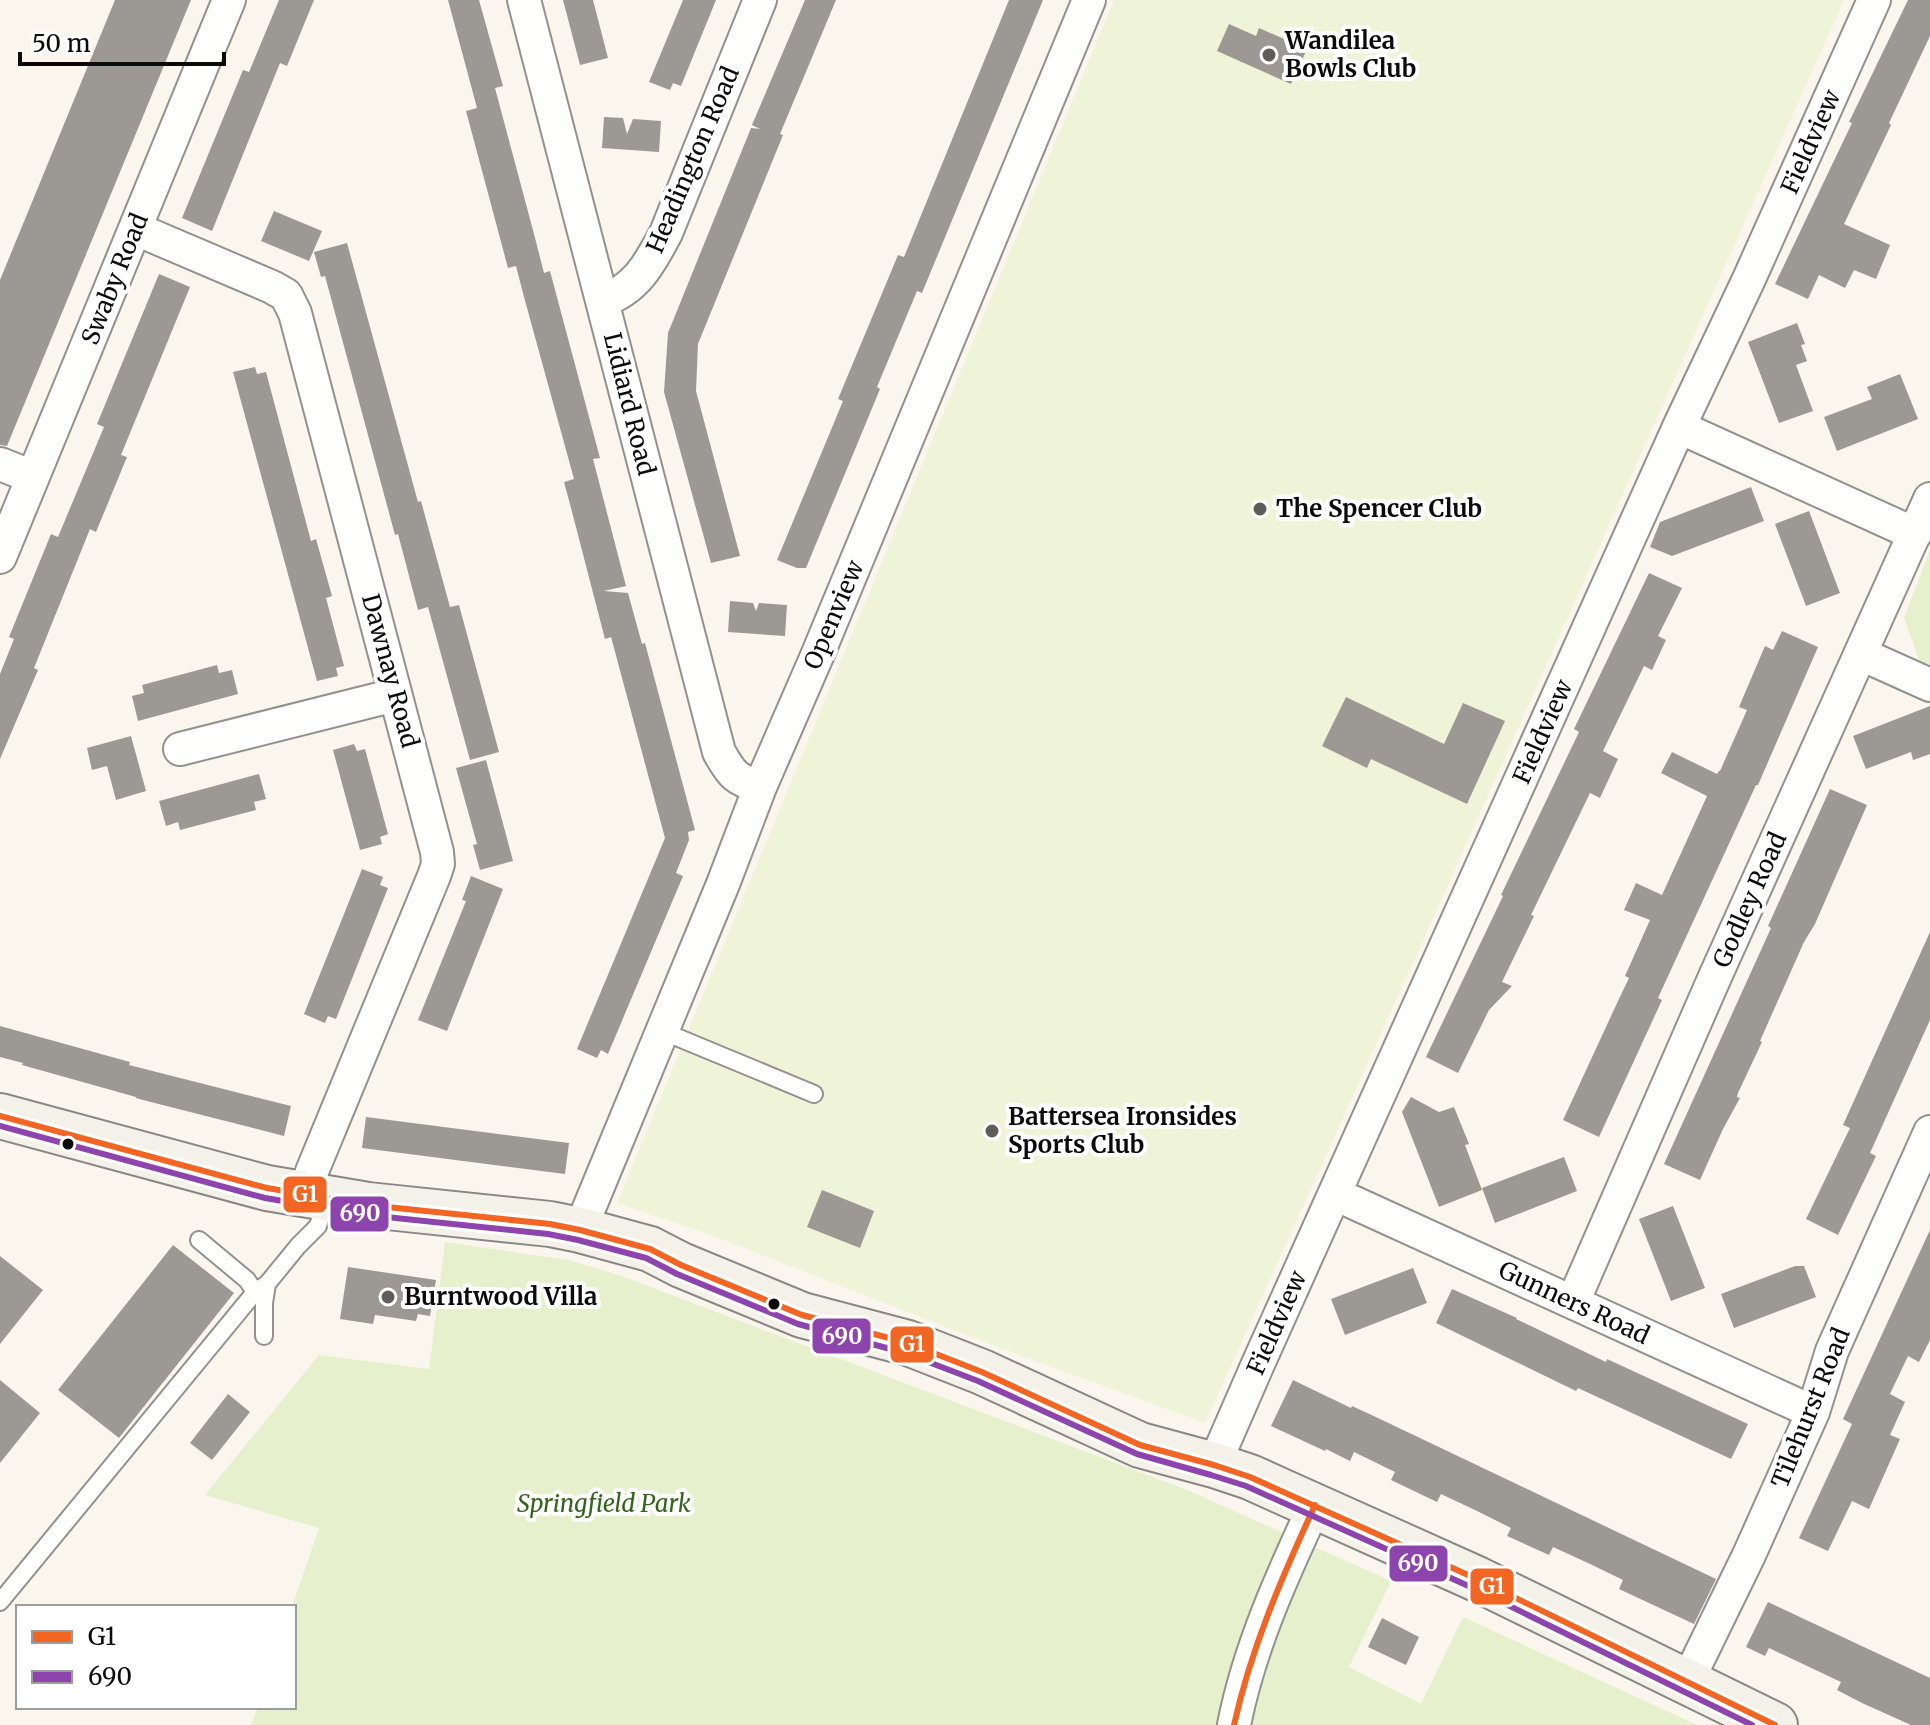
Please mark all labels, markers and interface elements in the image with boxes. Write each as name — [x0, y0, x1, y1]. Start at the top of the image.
scale bar — [20, 16, 224, 66]
place label: Wandilea Bowls Club — [1284, 25, 1416, 84]
text: 50 m — [32, 28, 91, 59]
marker: Wandilea Bowls Club — [1260, 46, 1278, 64]
street label: Headington Road — [639, 62, 746, 258]
street label: Fieldview — [1774, 84, 1848, 199]
street label: Swaby Road — [74, 209, 155, 349]
street label: Lidiard Road — [597, 329, 662, 478]
place label: The Spencer Club — [1276, 493, 1482, 524]
marker: The Spencer Club — [1251, 500, 1269, 518]
street label: Openview — [797, 555, 871, 674]
street label: Dawnay Road — [355, 591, 426, 751]
street label: Fieldview — [1506, 674, 1580, 789]
street label: Godley Road — [1706, 827, 1793, 972]
place label: Battersea Ironsides Sports Club — [1008, 1101, 1237, 1160]
marker: Battersea Ironsides Sports Club — [983, 1122, 1001, 1140]
unlabelled marker — [60, 1136, 76, 1152]
line badge: G1 — [282, 1175, 328, 1214]
text: G1 — [292, 1180, 318, 1208]
line badge: 690 — [329, 1195, 390, 1233]
text: 690 — [339, 1199, 381, 1227]
street label: Gunners Road — [1494, 1254, 1655, 1351]
street label: Fieldview — [1240, 1265, 1314, 1380]
place label: Burntwood Villa — [404, 1281, 597, 1312]
marker: Burntwood Villa — [379, 1288, 397, 1306]
unlabelled marker — [766, 1296, 782, 1312]
line badge: 690 — [811, 1317, 872, 1355]
text: 690 — [821, 1322, 863, 1350]
street label: Tilehurst Road — [1764, 1323, 1857, 1492]
line badge: G1 — [889, 1325, 935, 1364]
text: G1 — [899, 1330, 925, 1358]
park label: Springfield Park — [517, 1488, 691, 1519]
line badge: 690 — [1388, 1544, 1449, 1583]
text: 690 — [1397, 1549, 1439, 1577]
line badge: G1 — [1469, 1567, 1515, 1606]
text: G1 — [1479, 1572, 1505, 1600]
legend — [16, 1605, 296, 1709]
text: G1 — [88, 1621, 116, 1652]
text: 690 — [88, 1661, 132, 1692]

